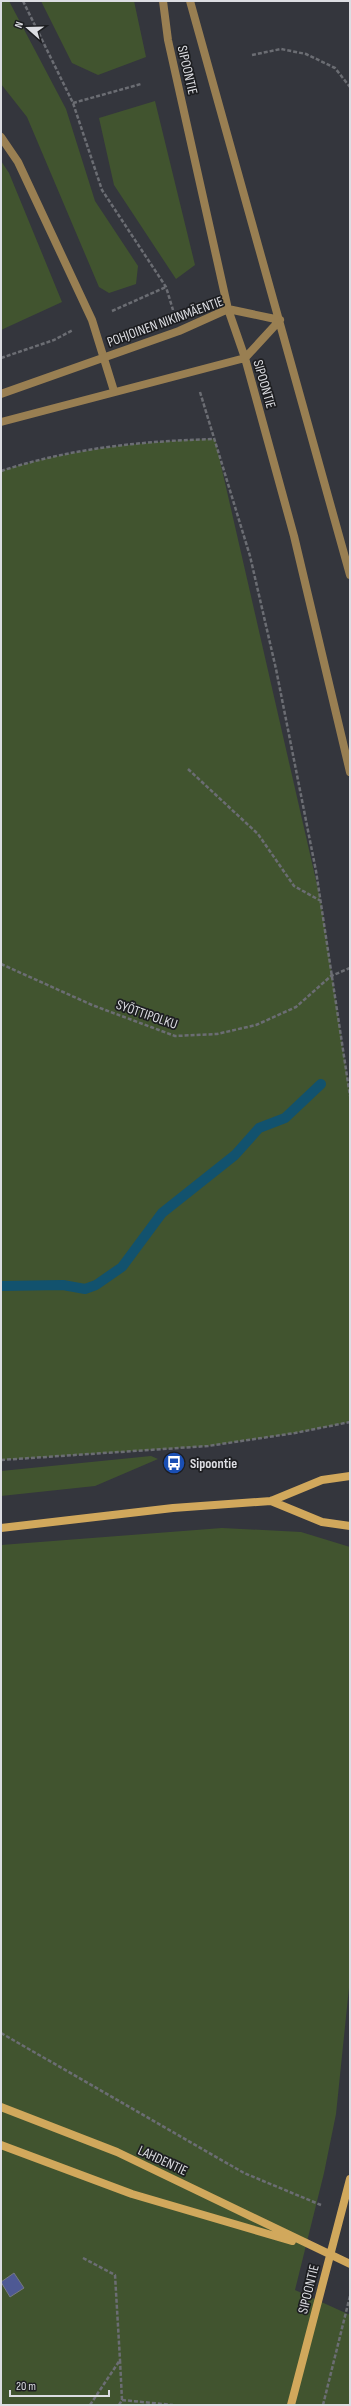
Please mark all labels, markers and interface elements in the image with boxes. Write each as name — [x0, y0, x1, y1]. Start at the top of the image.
north arrow — [8, 8, 48, 48]
text: N — [12, 20, 26, 30]
street label: SIPOONTIE — [174, 44, 201, 97]
street label: POHJOINEN NIKINMÄENTIE — [105, 292, 226, 350]
street label: SIPOONTIE — [249, 358, 280, 411]
street label: SYÖTTIPOLKU — [114, 996, 180, 1033]
bus stop icon: Sipoontie — [161, 1450, 187, 1476]
place label: Sipoontie — [190, 1455, 237, 1472]
street label: LAHDENTIE — [135, 2142, 190, 2179]
street label: SIPOONTIE — [294, 2263, 323, 2315]
scale bar — [10, 2372, 109, 2398]
text: 20 m — [16, 2379, 36, 2394]

